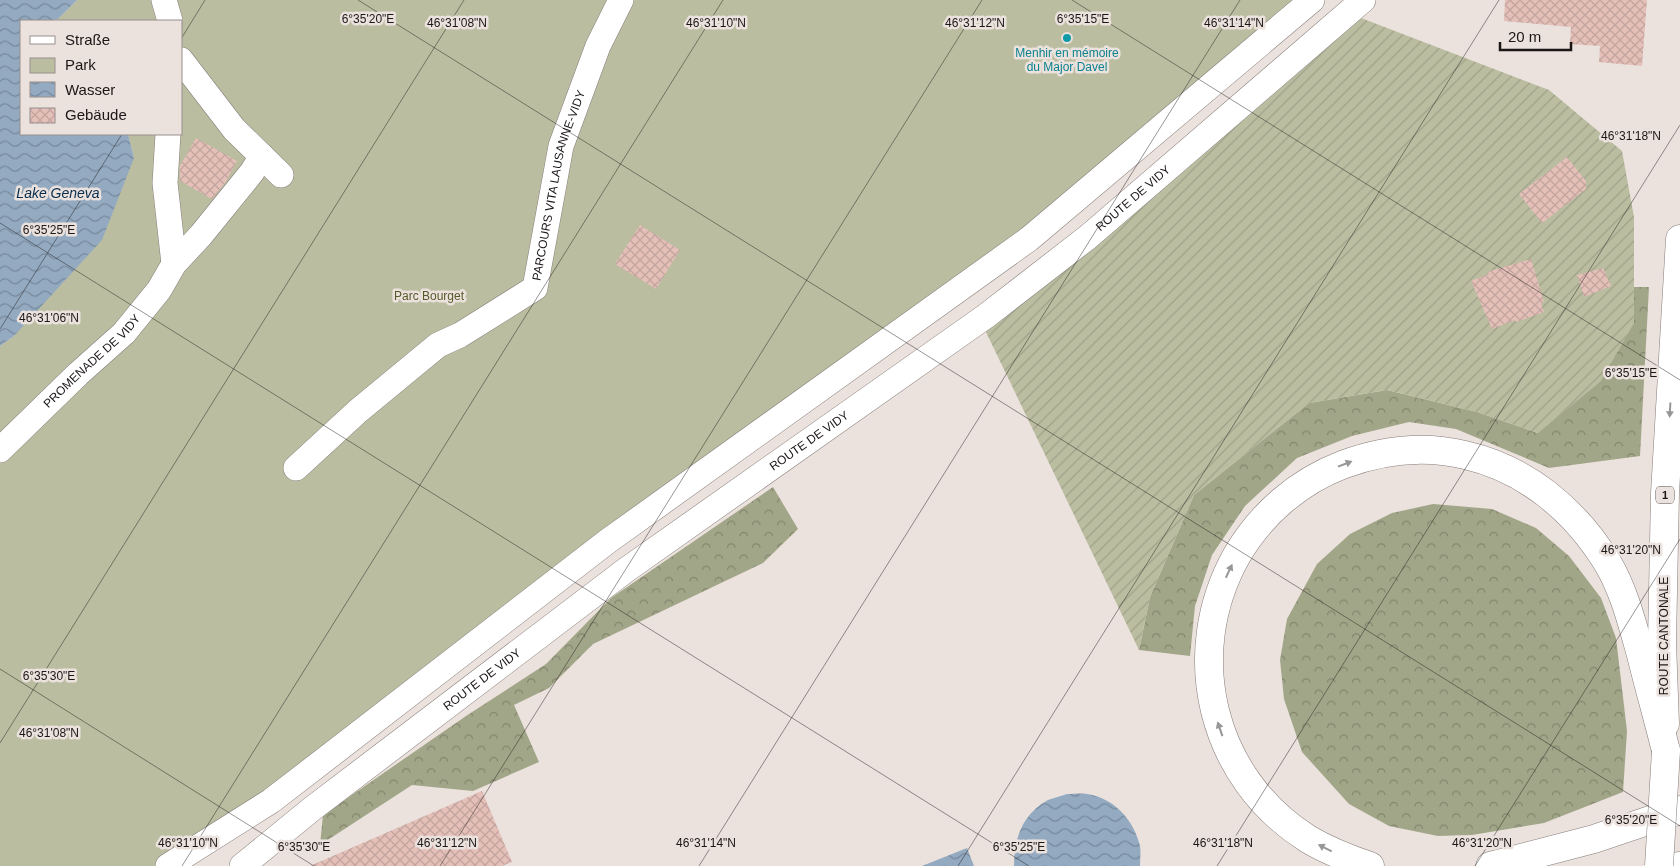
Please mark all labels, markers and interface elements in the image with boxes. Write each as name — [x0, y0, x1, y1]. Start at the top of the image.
text: 6°35'20"E — [342, 12, 394, 26]
text: 6°35'15"E — [1057, 12, 1109, 26]
text: 46°31'08"N — [427, 16, 487, 30]
text: 46°31'10"N — [686, 16, 746, 30]
text: 46°31'12"N — [945, 16, 1005, 30]
text: 46°31'14"N — [1204, 16, 1264, 30]
legend — [20, 20, 182, 135]
scale bar — [1500, 20, 1571, 52]
text: 20 m — [1508, 28, 1541, 45]
text: Straße — [65, 31, 110, 48]
marker: Menhir en mémoire du Major Davel — [1061, 32, 1073, 44]
place label: Menhir en mémoire du Major Davel — [1015, 46, 1119, 74]
text: Park — [65, 56, 96, 73]
text: Wasser — [65, 81, 115, 98]
street label: PARCOURS VITA LAUSANNE-VIDY — [529, 88, 588, 282]
text: Gebäude — [65, 106, 127, 123]
text: 46°31'18"N — [1601, 129, 1661, 143]
street label: ROUTE DE VIDY — [1093, 162, 1173, 234]
water label: Lake Geneva — [16, 185, 100, 201]
text: 6°35'25"E — [23, 223, 75, 237]
park label: Parc Bourget — [394, 289, 465, 303]
text: 46°31'06"N — [19, 311, 79, 325]
street label: PROMENADE DE VIDY — [41, 312, 143, 411]
text: 6°35'15"E — [1605, 366, 1657, 380]
one-way arrow — [1665, 402, 1673, 418]
street label: ROUTE DE VIDY — [767, 408, 851, 473]
one-way arrow — [1338, 460, 1353, 468]
road number: 1 — [1656, 486, 1674, 504]
text: 46°31'20"N — [1601, 543, 1661, 557]
one-way arrow — [1225, 564, 1233, 578]
street label: ROUTE CANTONALE — [1657, 577, 1671, 695]
street label: ROUTE DE VIDY — [441, 646, 523, 713]
text: 6°35'30"E — [23, 669, 75, 683]
one-way arrow — [1216, 722, 1224, 737]
text: 46°31'08"N — [19, 726, 79, 740]
text: 6°35'20"E — [1605, 813, 1657, 827]
text: 46°31'10"N — [158, 836, 218, 850]
text: 46°31'12"N — [417, 836, 477, 850]
text: 46°31'14"N — [676, 836, 736, 850]
text: 46°31'18"N — [1193, 836, 1253, 850]
text: 46°31'20"N — [1452, 836, 1512, 850]
text: 6°35'30"E — [278, 840, 330, 854]
text: 6°35'25"E — [993, 840, 1045, 854]
one-way arrow — [1318, 844, 1332, 852]

